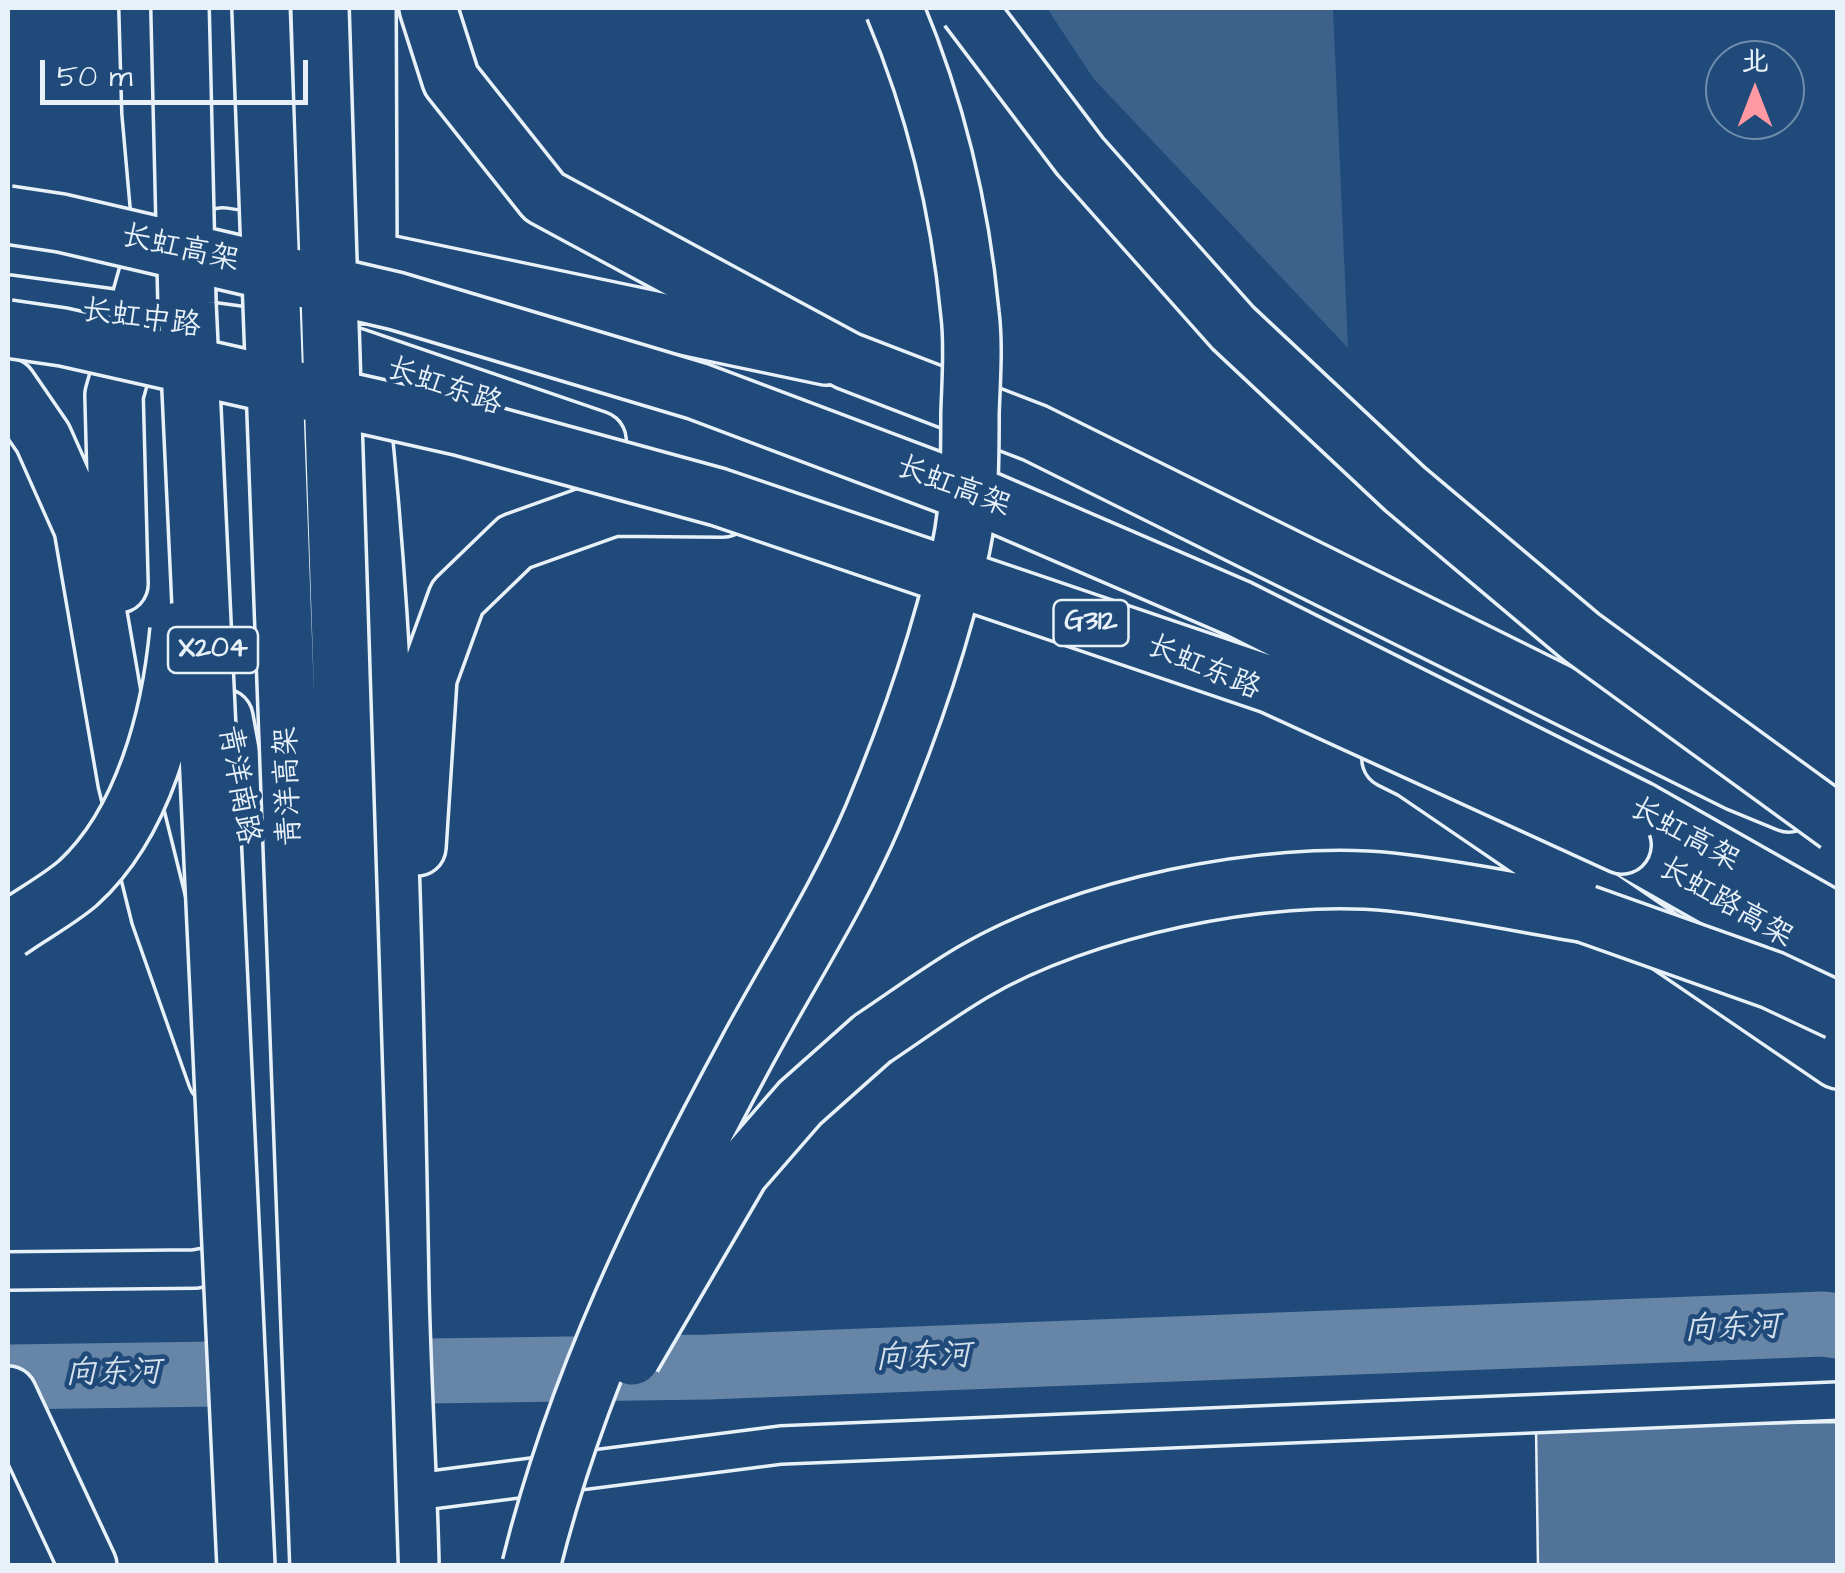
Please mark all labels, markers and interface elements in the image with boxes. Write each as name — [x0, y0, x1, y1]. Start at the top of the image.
scale bar — [45, 40, 312, 102]
north arrow — [1705, 40, 1805, 140]
text: 北 — [1741, 42, 1769, 81]
text: 50 m — [57, 56, 133, 98]
street label: 长虹高架 — [117, 219, 243, 281]
street label: 长虹中路 — [79, 294, 203, 346]
street label: 长虹东路 — [381, 351, 507, 425]
street label: 长虹高架 — [891, 450, 1015, 526]
road number: G312 — [1054, 600, 1128, 646]
road number: X204 — [168, 627, 258, 673]
street label: 长虹东路 — [1141, 629, 1265, 709]
street label: 青洋南路 — [209, 723, 265, 847]
street label: 青洋高架 — [270, 725, 310, 847]
street label: 长虹高架 — [1623, 791, 1745, 881]
street label: 长虹路高架 — [1651, 851, 1799, 957]
water label: 向东河 — [1683, 1309, 1781, 1351]
water label: 向东河 — [874, 1338, 972, 1380]
water label: 向东河 — [65, 1355, 161, 1395]

